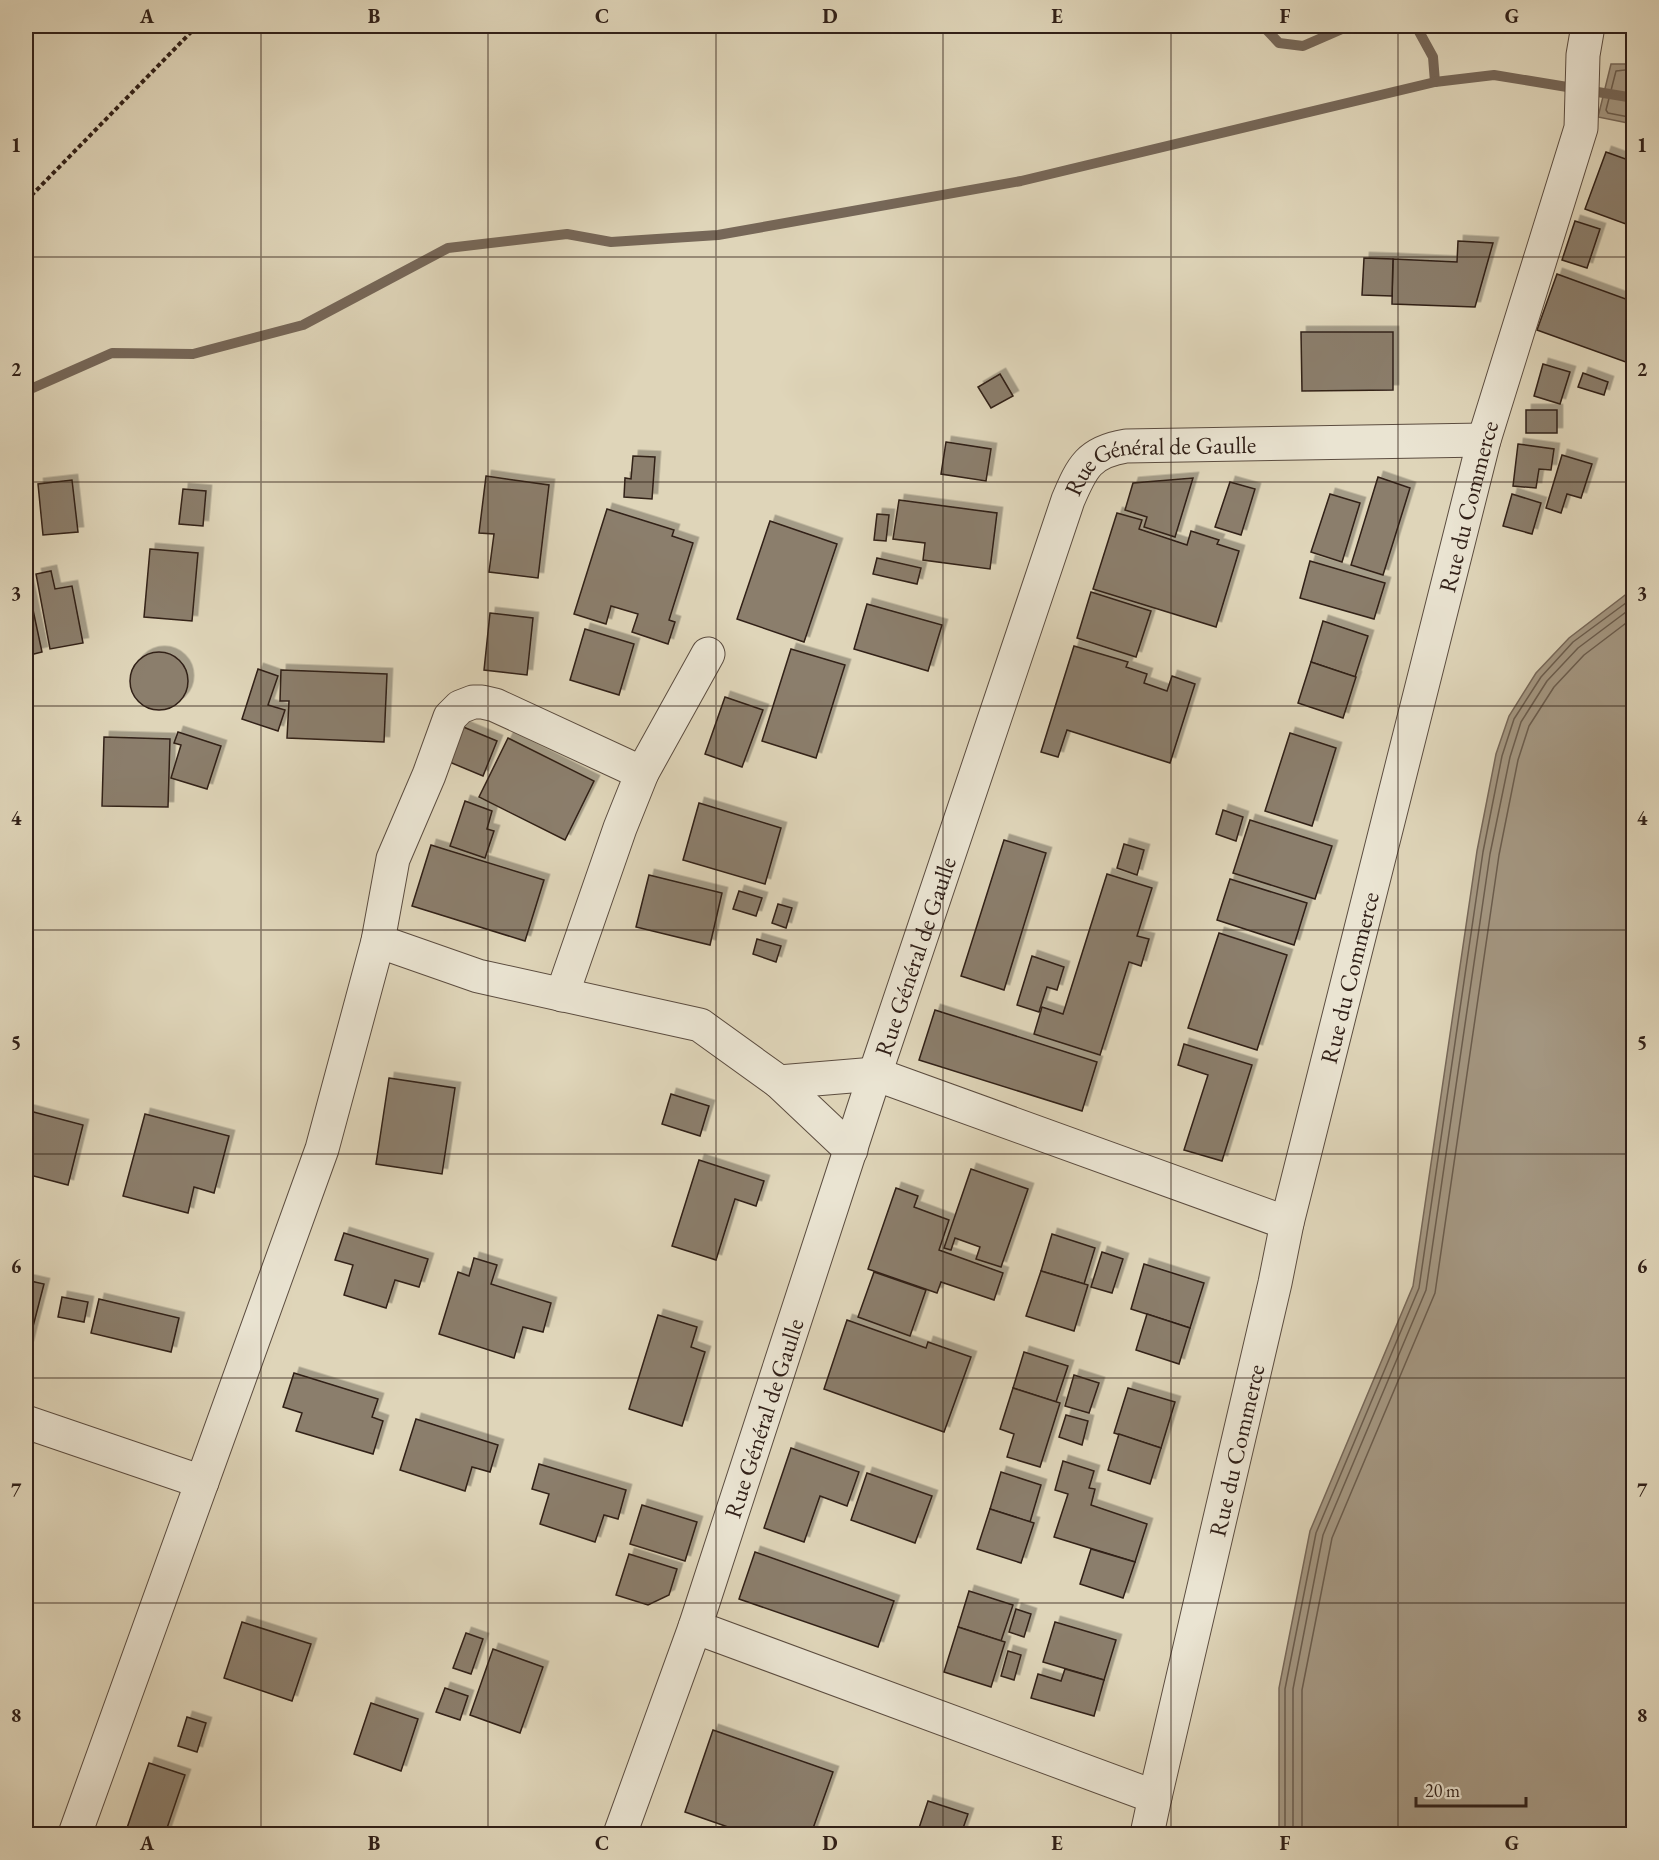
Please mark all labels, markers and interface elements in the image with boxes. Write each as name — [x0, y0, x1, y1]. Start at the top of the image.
text: A — [139, 3, 155, 29]
text: B — [368, 3, 380, 29]
text: C — [595, 3, 609, 29]
text: D — [822, 3, 838, 29]
text: E — [1051, 3, 1063, 29]
text: F — [1280, 3, 1291, 29]
text: G — [1505, 3, 1519, 29]
text: 1 — [11, 132, 21, 158]
text: 1 — [1637, 132, 1647, 158]
text: 2 — [11, 356, 22, 382]
text: 2 — [1637, 356, 1648, 382]
street label: Rue du Commerce — [1431, 417, 1505, 595]
street label: Rue Général de Gaulle — [1056, 428, 1256, 500]
text: 3 — [11, 580, 21, 606]
text: 3 — [1637, 580, 1647, 606]
text: 4 — [11, 805, 22, 831]
text: 4 — [1637, 805, 1648, 831]
street label: Rue Général de Gaulle — [867, 853, 962, 1060]
street label: Rue du Commerce — [1312, 888, 1385, 1067]
text: 5 — [11, 1029, 21, 1055]
text: 5 — [1637, 1029, 1647, 1055]
text: 6 — [11, 1253, 22, 1279]
text: 6 — [1637, 1253, 1648, 1279]
street label: Rue Général de Gaulle — [716, 1314, 810, 1522]
street label: Rue du Commerce — [1201, 1361, 1271, 1539]
text: 7 — [11, 1477, 22, 1503]
text: 7 — [1637, 1477, 1648, 1503]
text: 8 — [11, 1702, 21, 1728]
text: 8 — [1637, 1702, 1647, 1728]
scale bar — [1416, 1770, 1526, 1808]
text: 20 m — [1425, 1779, 1460, 1802]
text: A — [139, 1830, 155, 1856]
text: B — [368, 1830, 380, 1856]
text: C — [595, 1830, 609, 1856]
text: D — [822, 1830, 838, 1856]
text: E — [1051, 1830, 1063, 1856]
text: F — [1280, 1830, 1291, 1856]
text: G — [1505, 1830, 1519, 1856]

